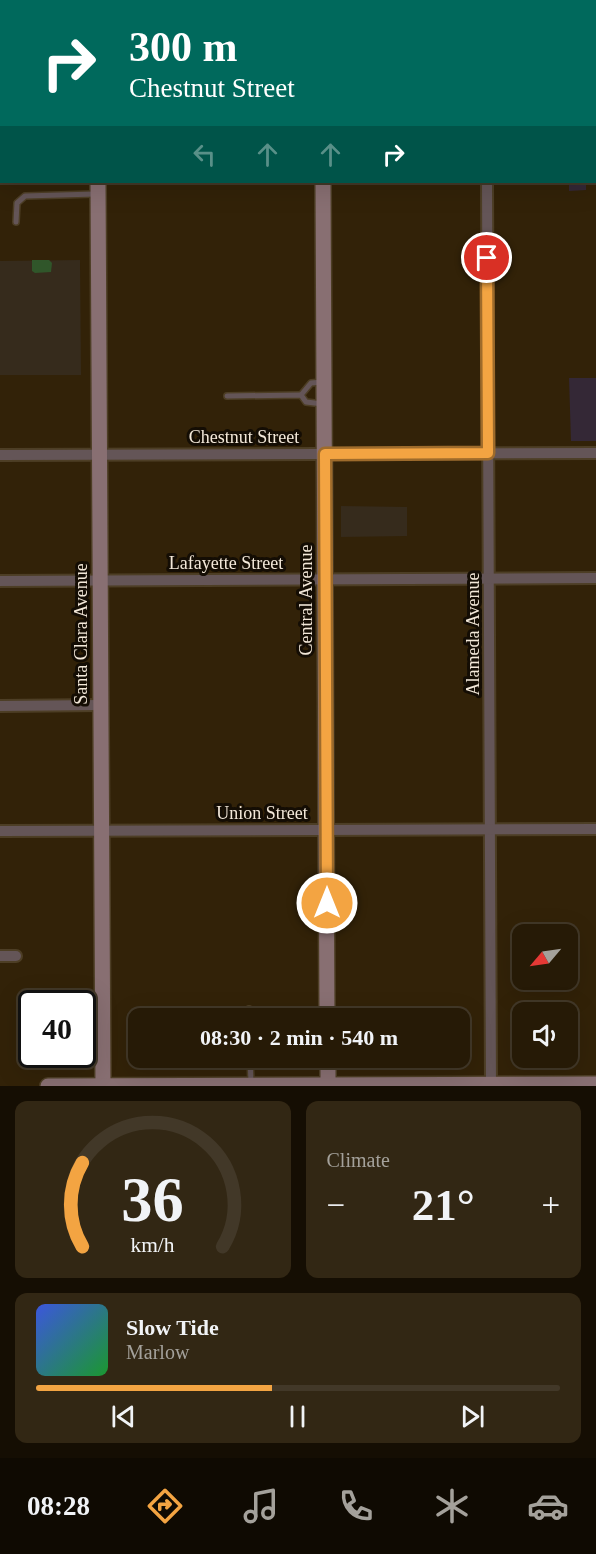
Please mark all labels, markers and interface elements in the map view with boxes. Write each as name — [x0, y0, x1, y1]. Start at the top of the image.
icon: right — [30, 24, 108, 102]
text: 300 m — [129, 24, 238, 70]
text: Chestnut Street — [129, 73, 295, 103]
icon: left — [188, 138, 221, 171]
icon: ahead — [251, 138, 284, 171]
icon: ahead — [314, 138, 347, 171]
icon: right — [377, 138, 410, 171]
pin — [461, 232, 512, 283]
icon: arrive — [470, 241, 503, 274]
street label: Chestnut Street — [189, 427, 299, 447]
street label: Central Avenue — [296, 544, 316, 656]
street label: Lafayette Street — [169, 553, 283, 573]
street label: Santa Clara Avenue — [71, 563, 91, 705]
street label: Alameda Avenue — [463, 572, 483, 696]
street label: Union Street — [216, 803, 308, 823]
position arrow — [295, 871, 359, 935]
north arrow — [512, 924, 578, 990]
map controls — [512, 924, 578, 1068]
speed limit sign: 40 — [18, 990, 96, 1068]
button: sound — [512, 1002, 578, 1068]
text: 08:30 · 2 min · 540 m — [200, 1025, 398, 1050]
text: Climate — [327, 1149, 390, 1171]
text: 36 — [122, 1165, 184, 1234]
text: 21° — [412, 1180, 475, 1230]
text: − — [327, 1187, 345, 1223]
text: + — [541, 1187, 560, 1223]
text: km/h — [131, 1233, 175, 1257]
text: Slow Tide — [126, 1315, 219, 1340]
text: Marlow — [126, 1341, 189, 1363]
icon: previous — [107, 1400, 140, 1433]
icon: pause — [281, 1400, 314, 1433]
icon: next — [456, 1400, 489, 1433]
icon: directions — [144, 1485, 186, 1527]
icon: music — [240, 1485, 282, 1527]
icon: phone — [335, 1485, 377, 1527]
icon: climate — [431, 1485, 473, 1527]
icon: car — [527, 1485, 569, 1527]
text: 08:28 — [27, 1491, 90, 1521]

